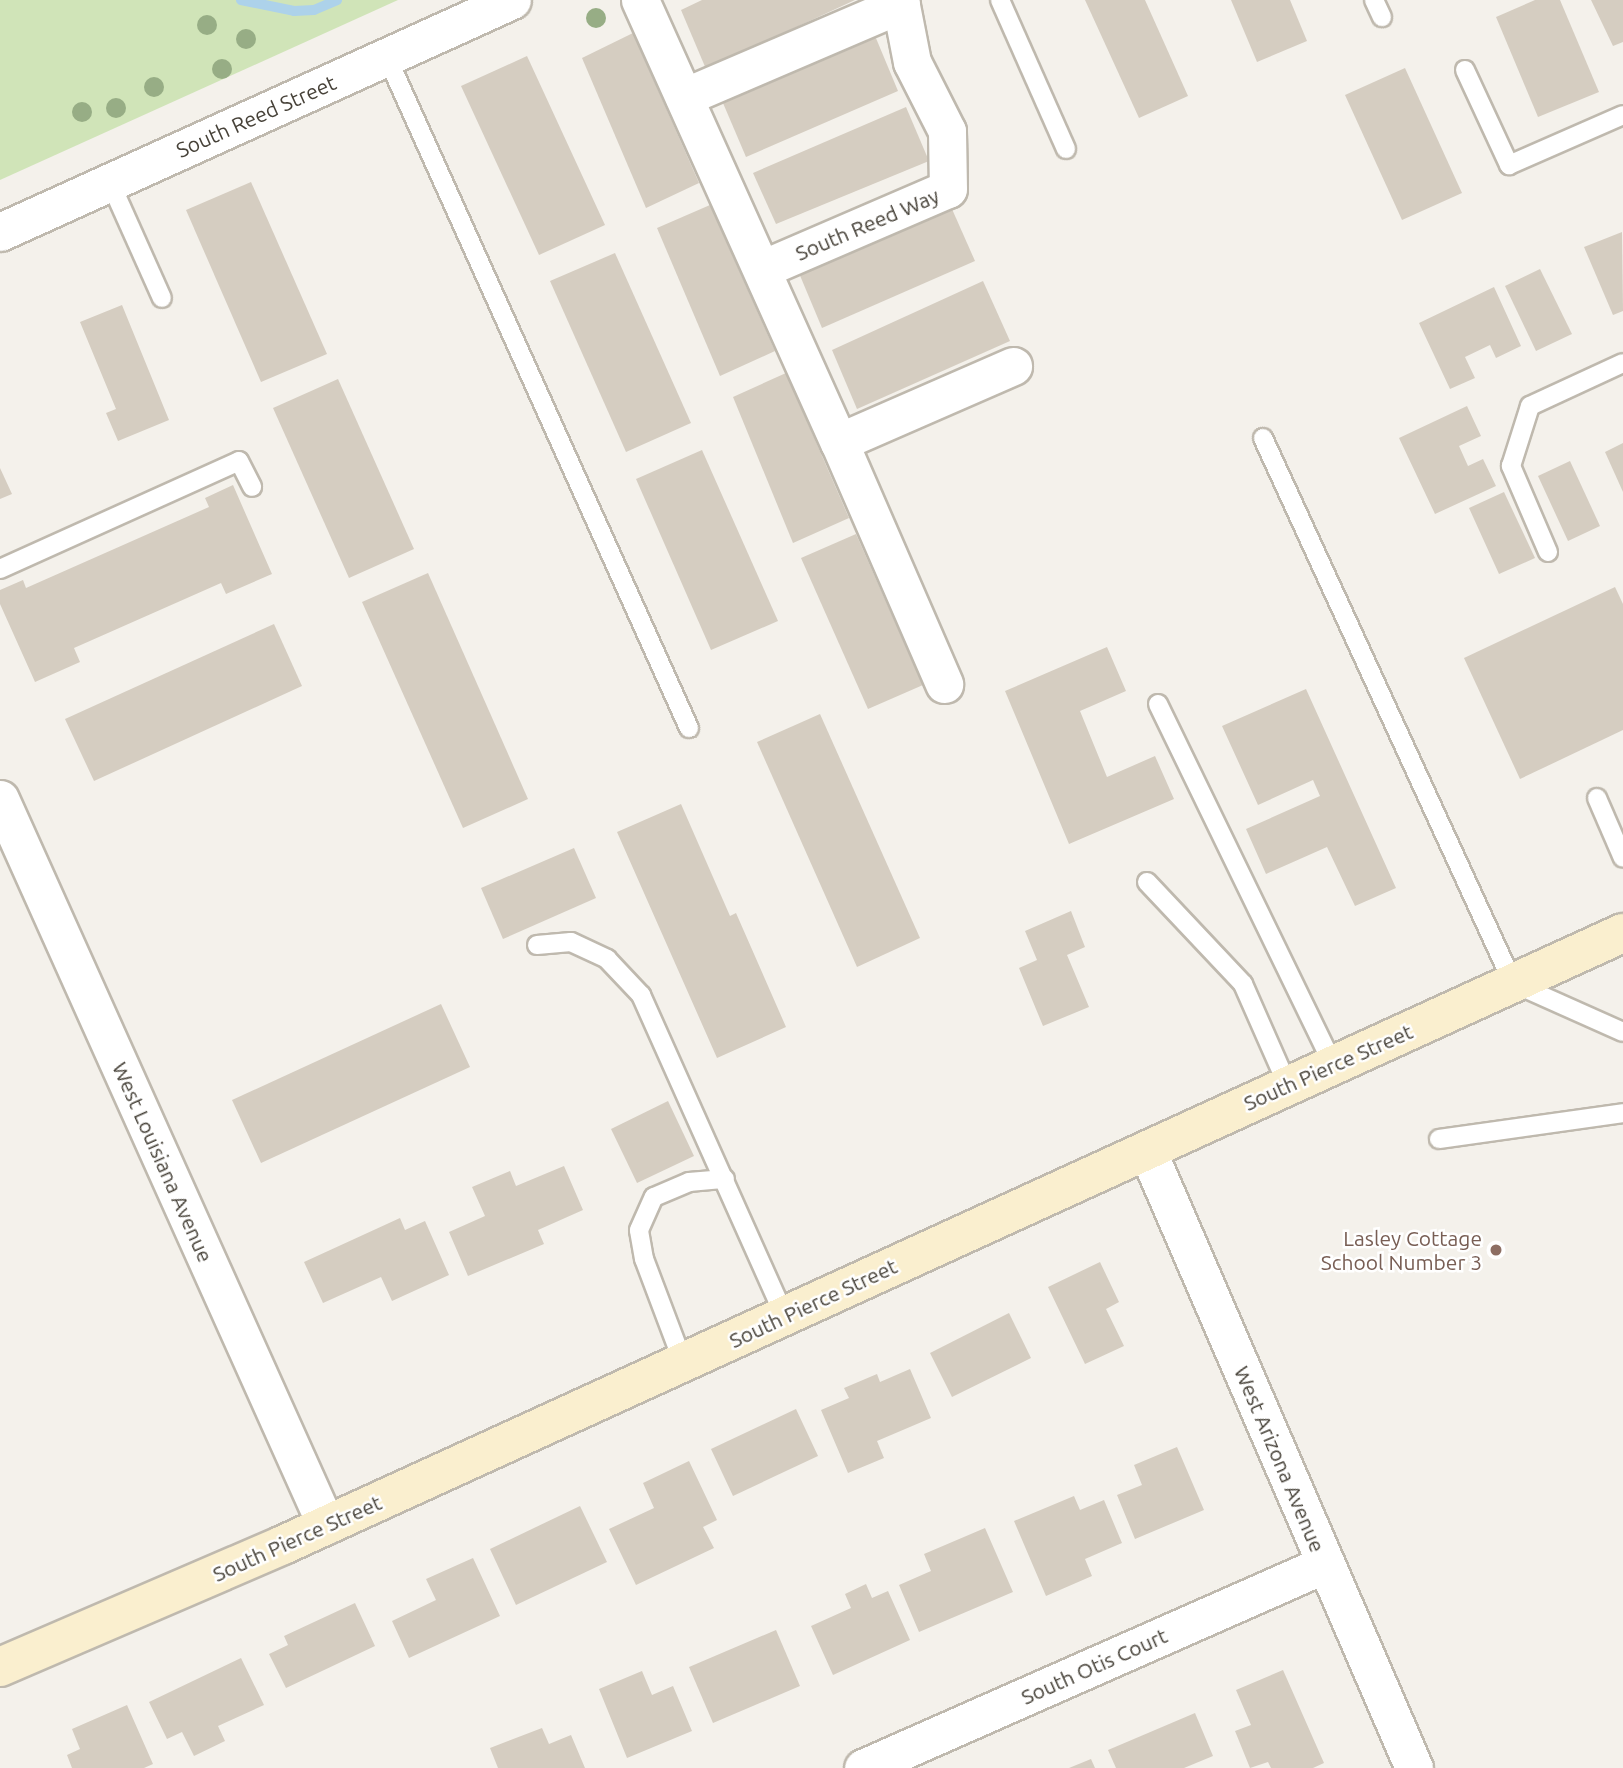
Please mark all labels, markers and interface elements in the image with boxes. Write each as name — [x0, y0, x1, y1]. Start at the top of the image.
street label: South Reed Street — [172, 69, 340, 163]
street label: South Reed Way — [791, 182, 943, 266]
street label: South Pierce Street — [1240, 1018, 1416, 1116]
street label: West Louisiana Avenue — [108, 1058, 218, 1266]
place label: Lasley Cottage School Number 3 — [1321, 1225, 1482, 1275]
marker: Lasley Cottage School Number 3 — [1488, 1242, 1504, 1258]
street label: South Pierce Street — [725, 1253, 901, 1353]
street label: West Arizona Avenue — [1229, 1362, 1331, 1556]
street label: South Pierce Street — [209, 1489, 385, 1587]
street label: South Otis Court — [1017, 1623, 1171, 1709]

